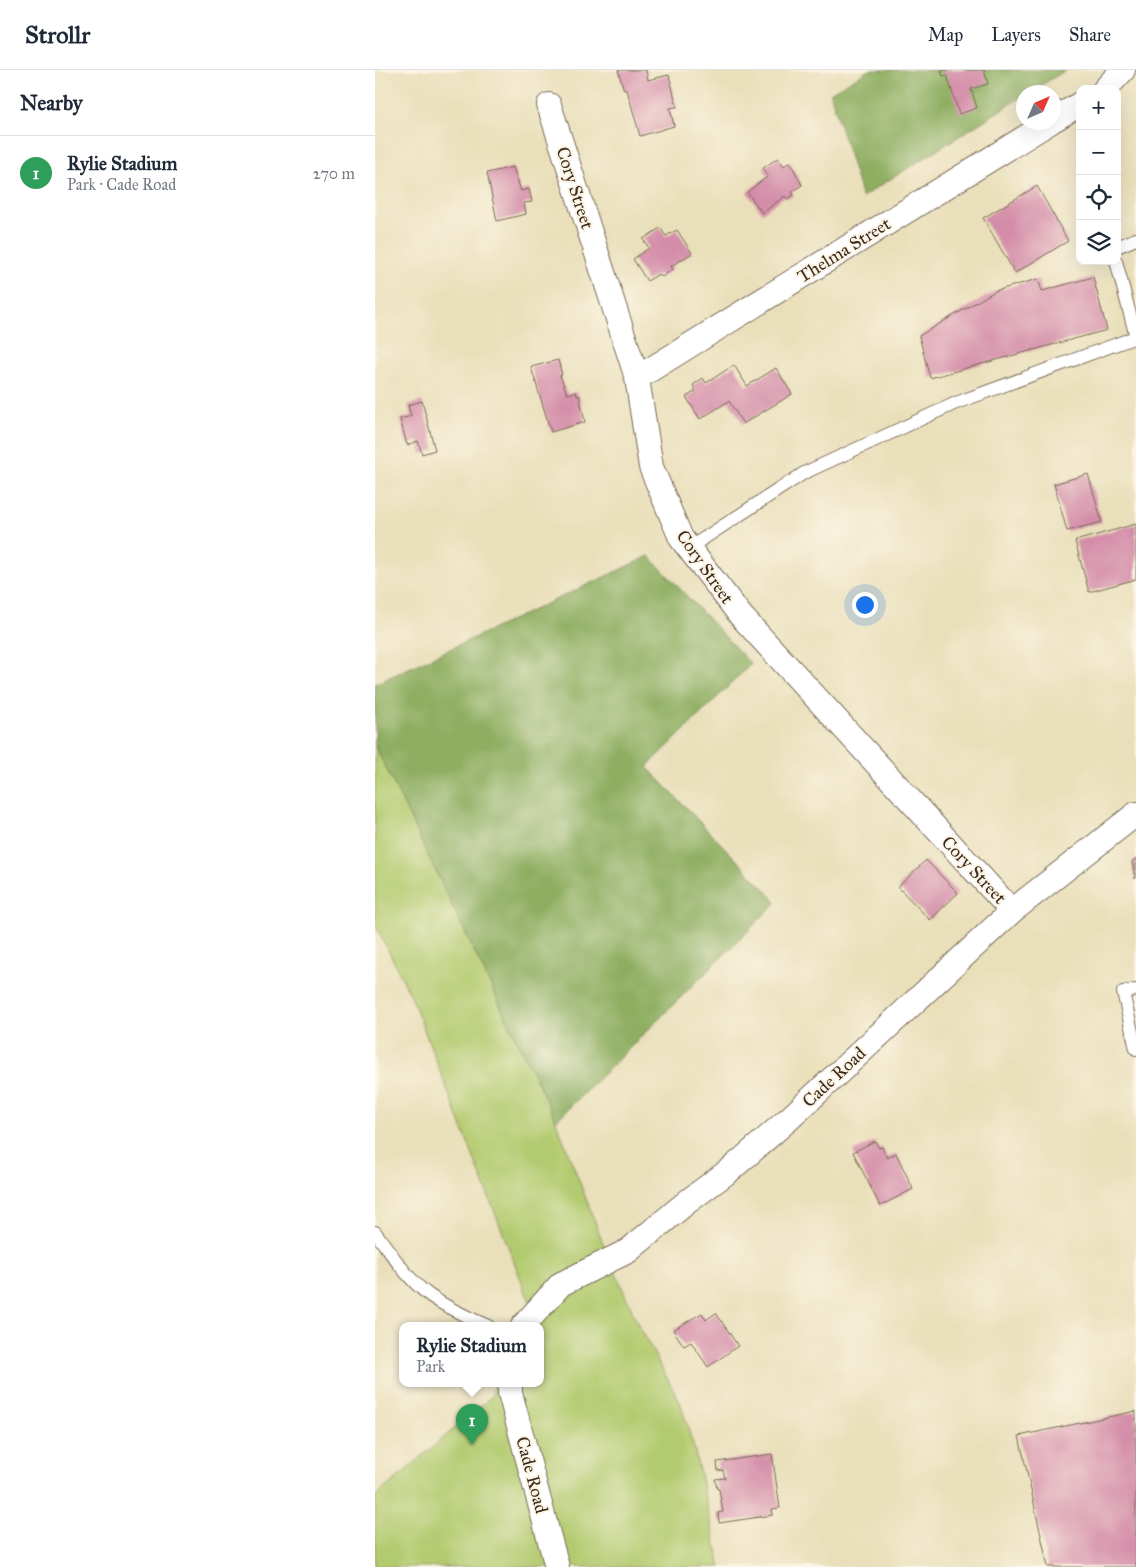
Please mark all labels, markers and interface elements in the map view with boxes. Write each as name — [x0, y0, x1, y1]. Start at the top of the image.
text: Strollr — [25, 20, 90, 50]
text: Map — [928, 24, 963, 46]
text: Layers — [991, 24, 1041, 46]
text: Share — [1069, 24, 1111, 46]
north arrow — [1016, 85, 1061, 130]
map controls — [1076, 85, 1121, 265]
button: + — [1076, 85, 1121, 130]
text: Nearby — [20, 90, 83, 116]
button: − — [1076, 130, 1121, 175]
street label: Cory Street — [551, 144, 599, 233]
text: Rylie Stadium — [67, 152, 177, 175]
text: 1 — [33, 164, 39, 183]
text: 270 m — [313, 164, 355, 183]
text: Park · Cade Road — [67, 175, 176, 194]
button: locate — [1076, 175, 1121, 220]
street label: Thelma Street — [793, 212, 895, 287]
button: layers — [1076, 220, 1121, 265]
street label: Cory Street — [672, 526, 739, 609]
your location — [852, 592, 878, 618]
street label: Cory Street — [937, 831, 1012, 909]
street label: Cade Road — [798, 1042, 870, 1112]
popup — [399, 1322, 544, 1387]
text: Rylie Stadium — [416, 1334, 527, 1357]
text: Park — [416, 1357, 445, 1376]
pin: 1 — [456, 1404, 488, 1445]
street label: Cade Road — [511, 1434, 553, 1516]

